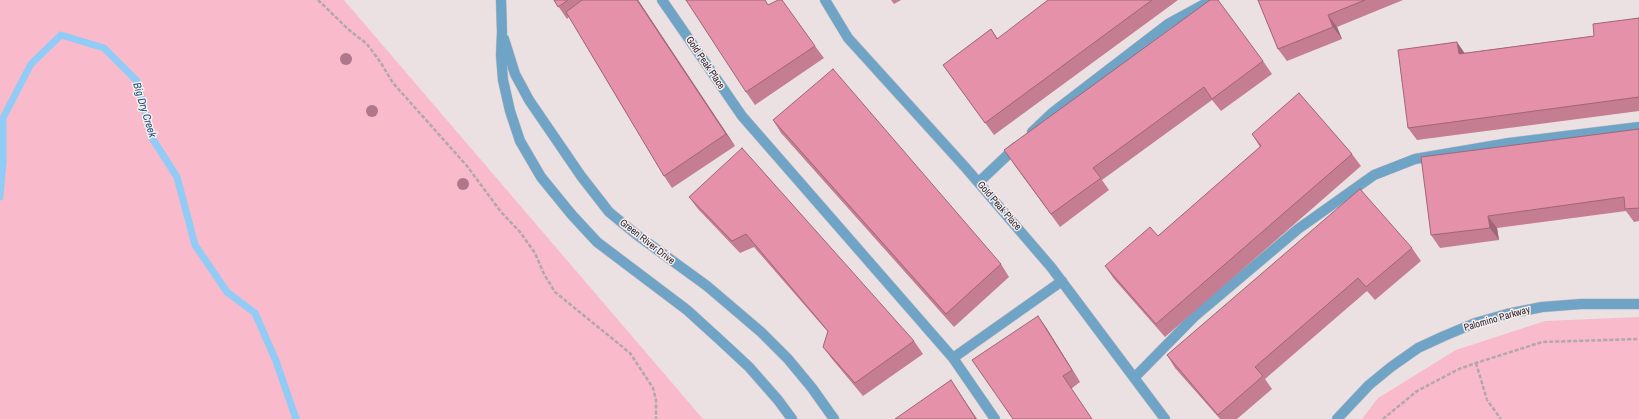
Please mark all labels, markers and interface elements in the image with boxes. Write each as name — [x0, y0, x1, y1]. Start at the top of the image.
street label: Gold Peak Place — [683, 34, 727, 92]
water label: Big Dry Creek — [129, 81, 159, 139]
street label: Gold Peak Place — [974, 179, 1024, 233]
street label: Green River Drive — [617, 217, 677, 267]
street label: Palomino Parkway — [1462, 304, 1532, 334]

